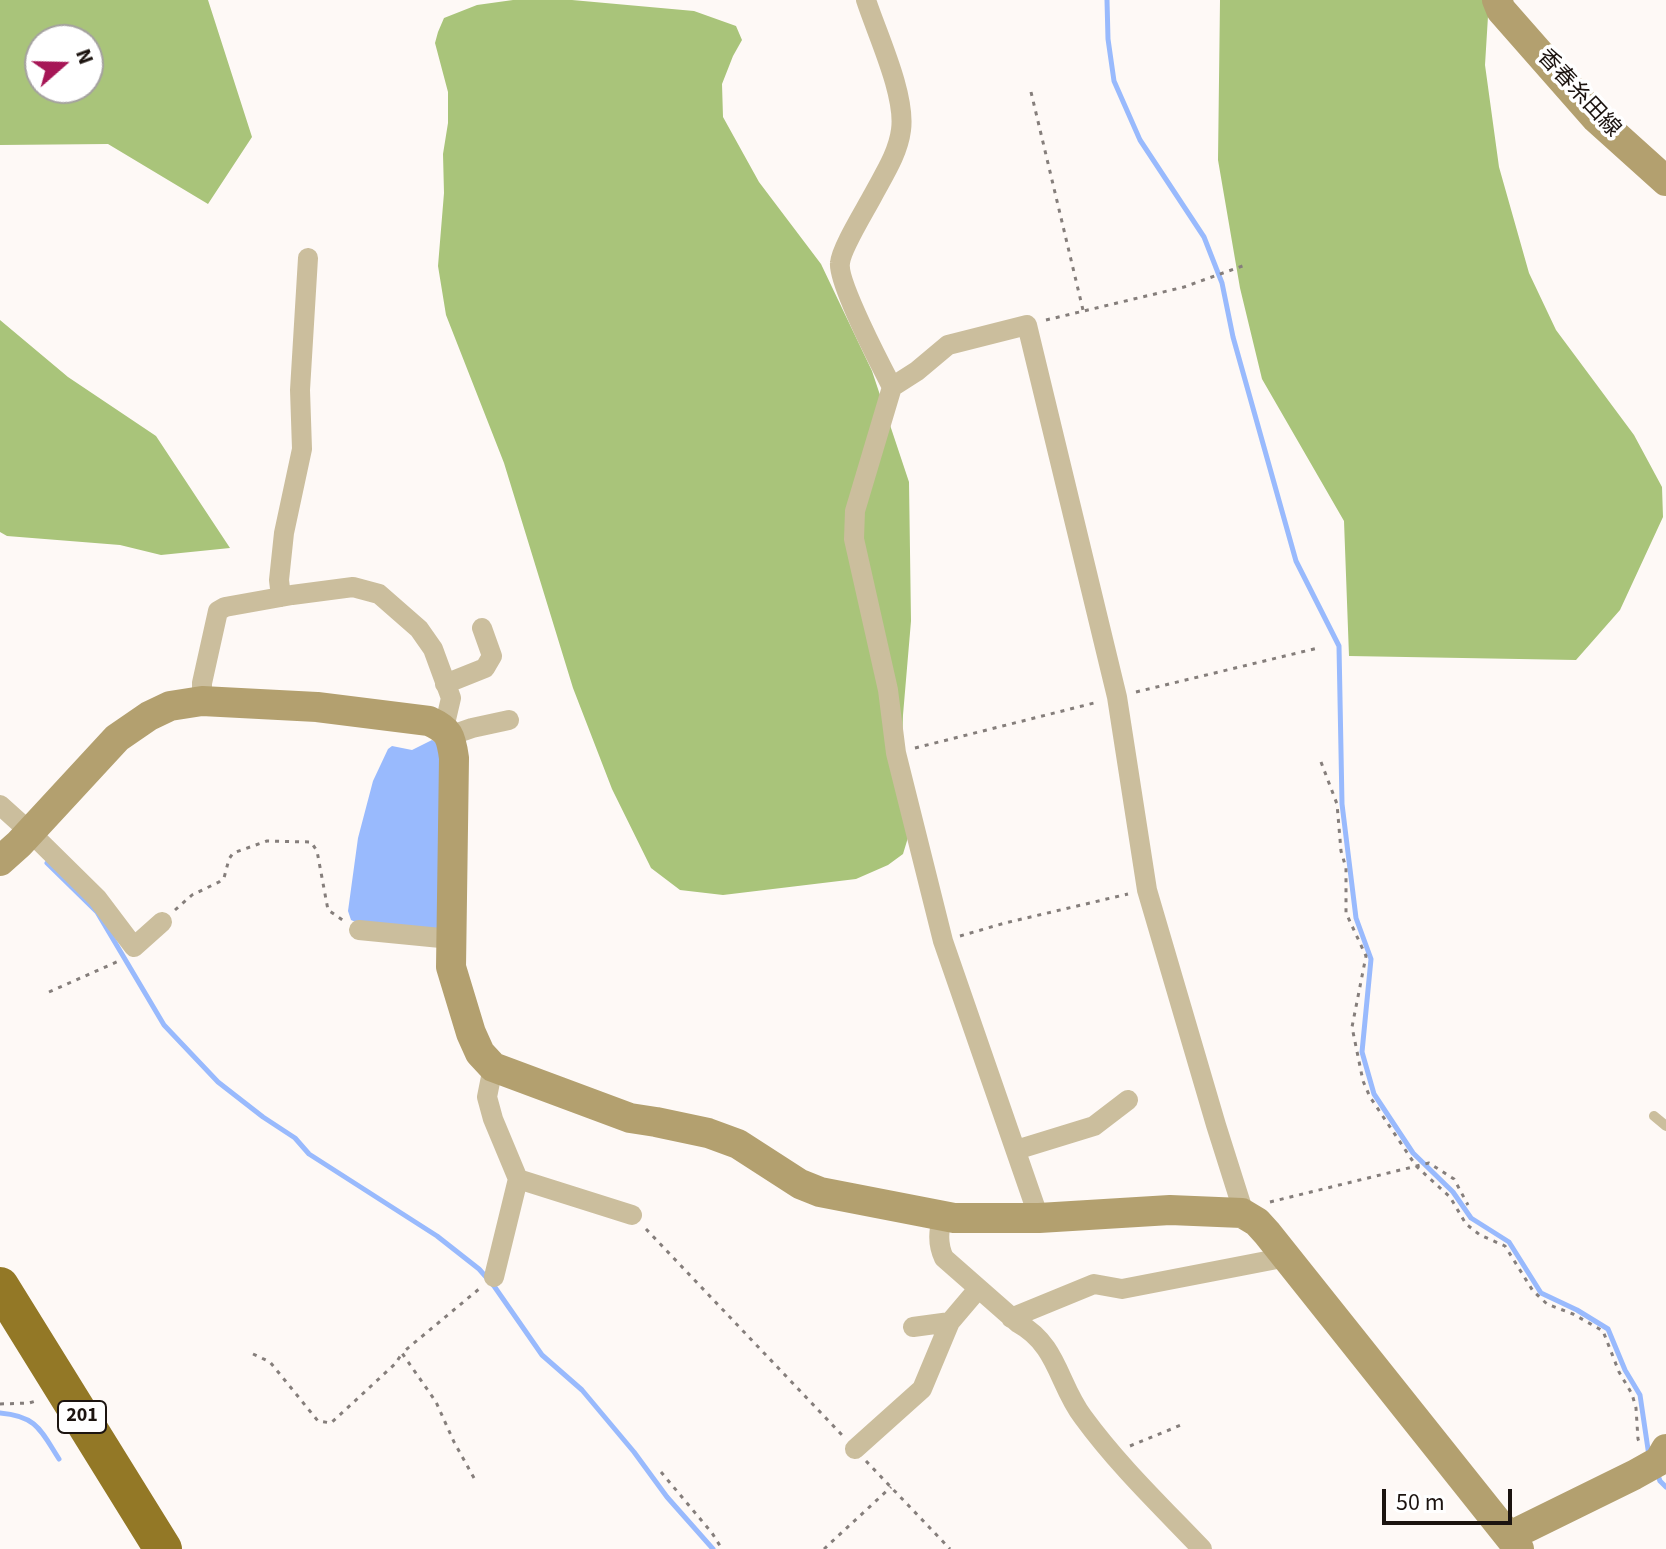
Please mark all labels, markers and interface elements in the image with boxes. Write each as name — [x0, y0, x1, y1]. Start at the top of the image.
north arrow — [24, 24, 104, 104]
text: N — [67, 44, 102, 69]
street label: 香春糸田線 — [1531, 45, 1625, 143]
road number: 201 — [58, 1401, 106, 1433]
scale bar — [1386, 1473, 1516, 1523]
text: 50 m — [1396, 1485, 1445, 1520]

